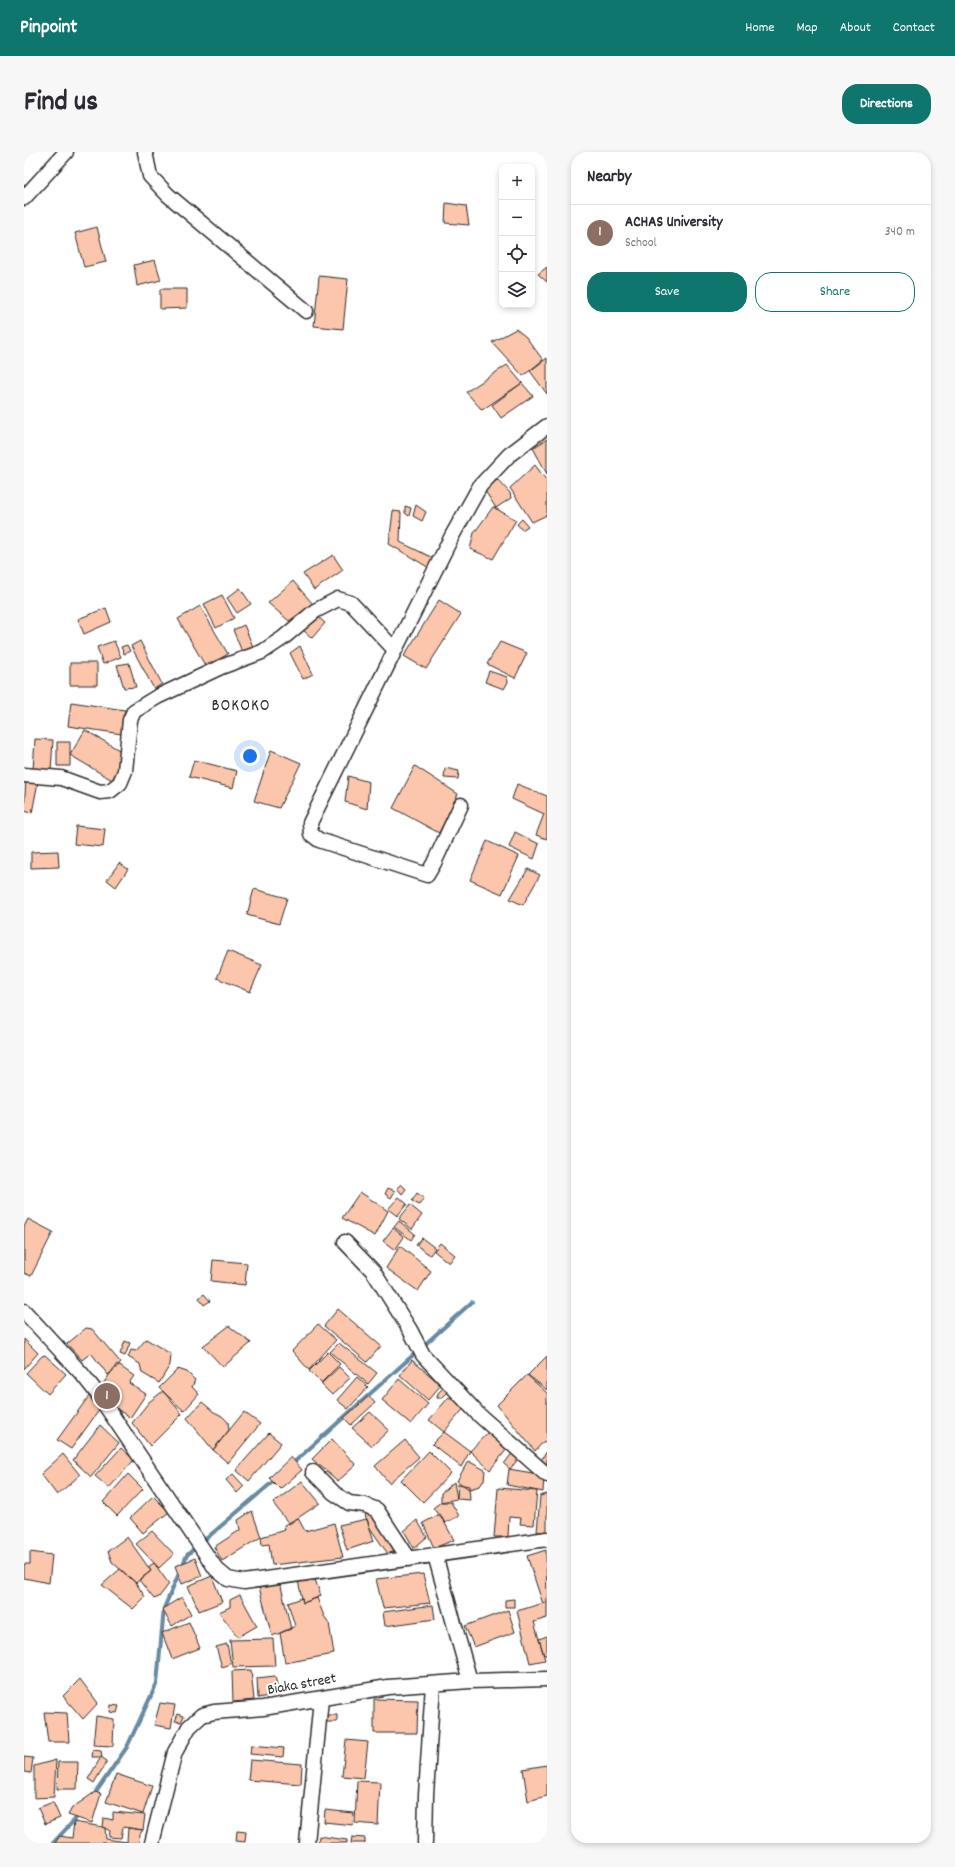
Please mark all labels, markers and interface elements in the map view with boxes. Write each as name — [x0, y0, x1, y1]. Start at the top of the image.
text: Pinpoint — [20, 15, 77, 42]
text: Home — [745, 18, 774, 38]
text: Map — [796, 18, 818, 38]
text: About — [840, 18, 871, 38]
text: Contact — [893, 18, 935, 38]
text: Find us — [24, 84, 98, 124]
button: Directions — [842, 84, 931, 124]
map controls — [499, 164, 535, 308]
button: + — [499, 164, 535, 200]
text: Nearby — [587, 166, 631, 190]
button: − — [499, 200, 535, 236]
text: ACHAS University — [625, 212, 723, 234]
text: 1 — [599, 223, 601, 242]
text: 340 m — [885, 223, 915, 242]
text: School — [625, 234, 657, 253]
button: locate — [499, 236, 535, 272]
button: layers — [499, 272, 535, 308]
button: Save — [587, 272, 747, 312]
button: Share — [755, 272, 915, 312]
district label: BOKOKO — [211, 695, 271, 719]
your location — [240, 746, 260, 766]
pin: 1 — [94, 1381, 120, 1411]
street label: Biaka street — [266, 1668, 339, 1702]

